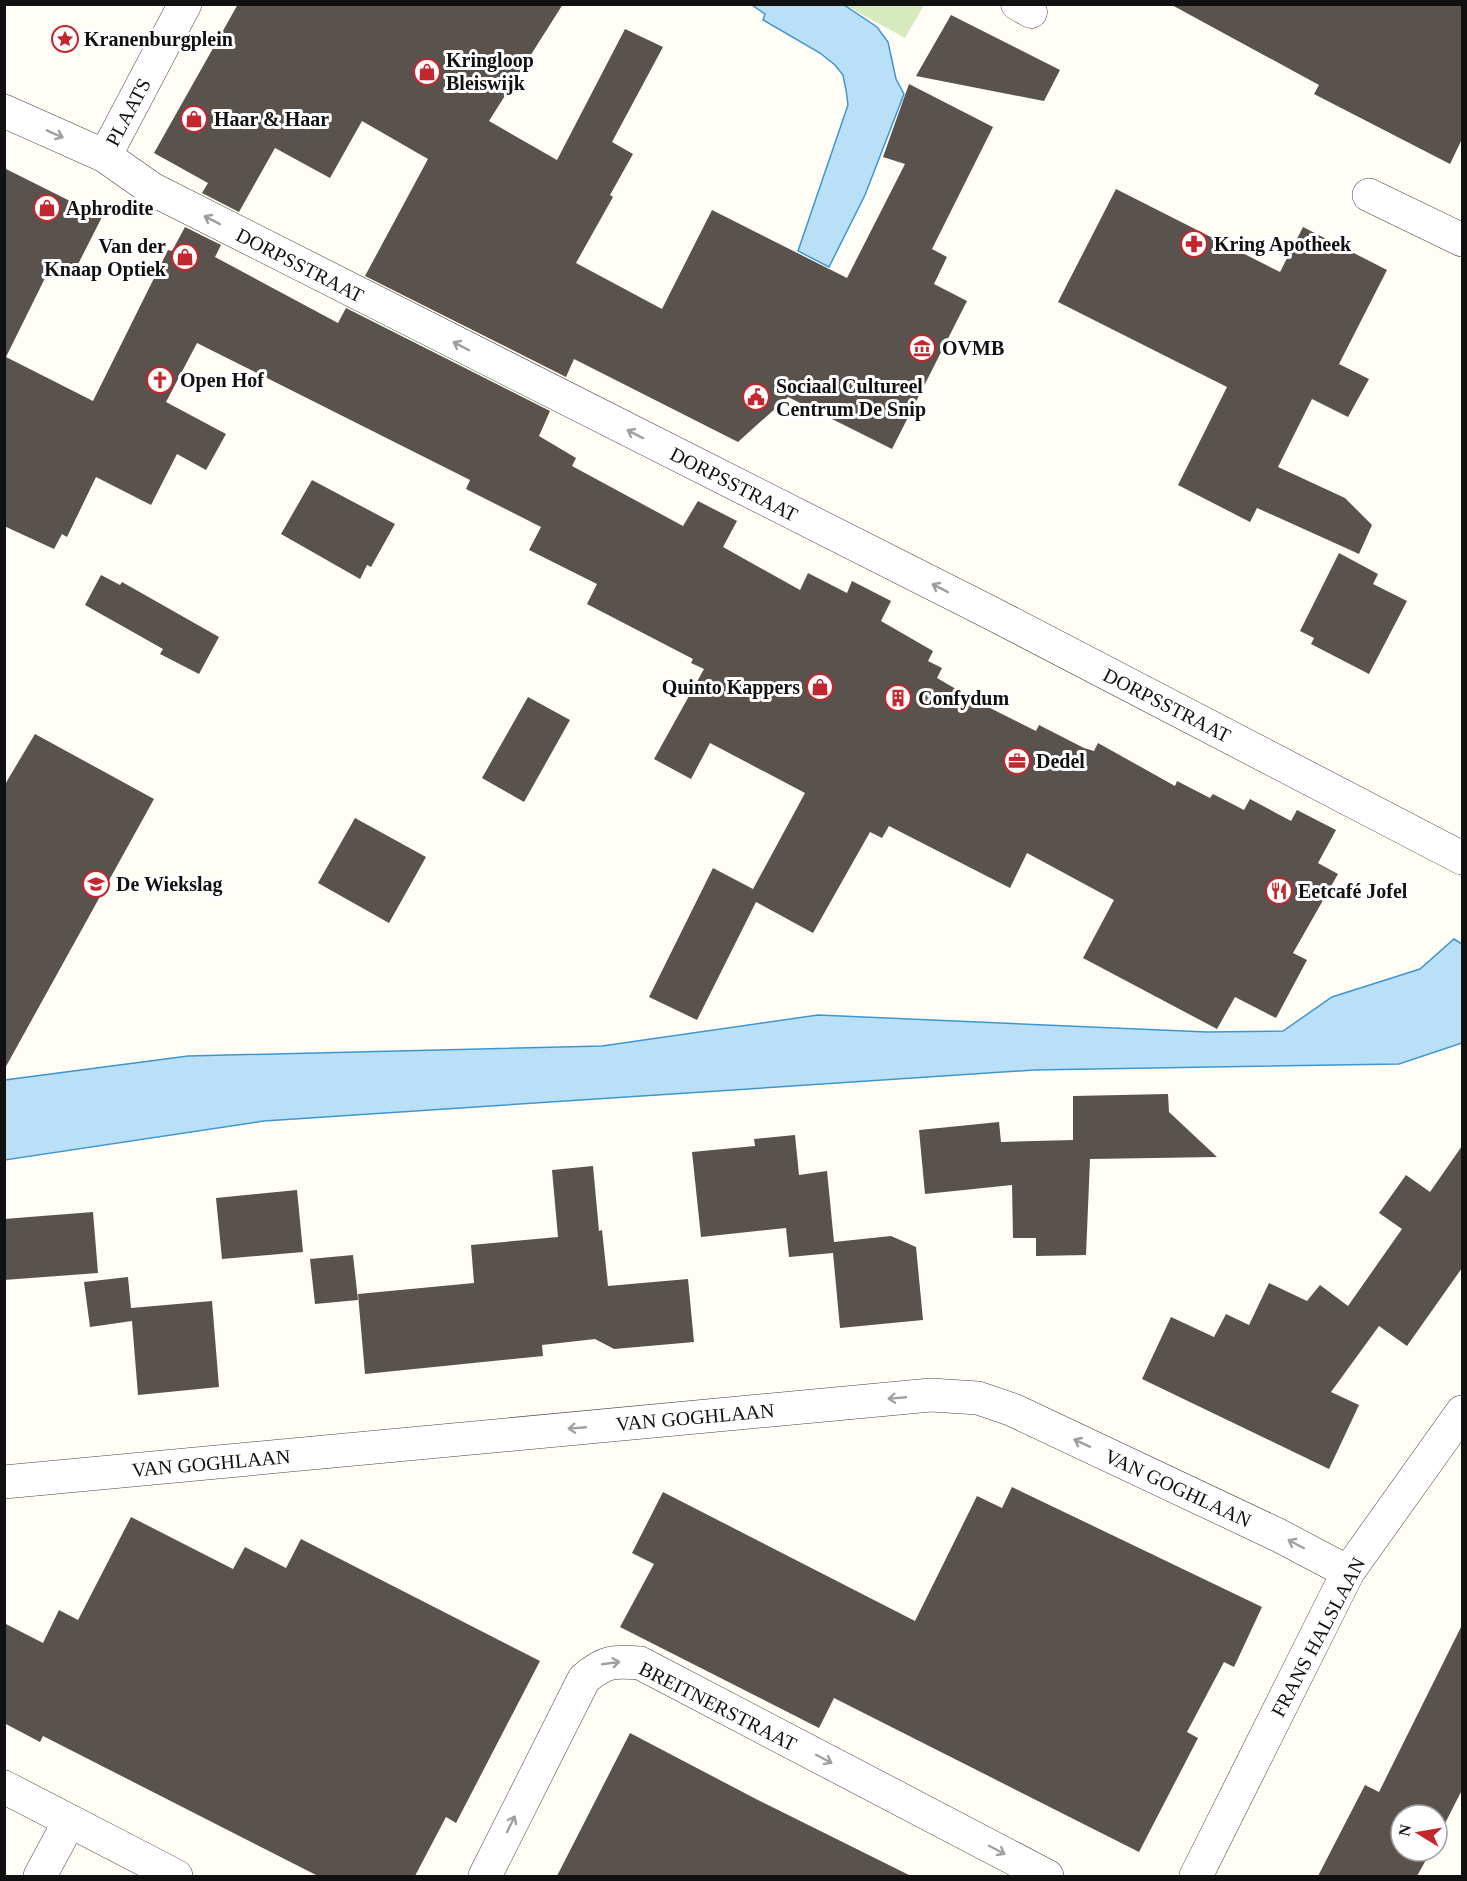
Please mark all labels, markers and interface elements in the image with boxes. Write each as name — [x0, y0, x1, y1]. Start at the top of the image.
place icon: Kranenburgplein — [50, 24, 80, 54]
place label: Kranenburgplein — [84, 28, 233, 51]
place label: Kringloop Bleiswijk — [446, 49, 534, 95]
shop icon: Kringloop Bleiswijk — [412, 57, 442, 87]
street label: PLAATS — [101, 74, 155, 150]
shop icon: Haar & Haar — [179, 104, 209, 134]
place label: Haar & Haar — [214, 108, 329, 130]
one-way arrow — [45, 129, 63, 140]
shop icon: Aphrodite — [32, 193, 62, 223]
place label: Aphrodite — [66, 197, 154, 220]
one-way arrow — [204, 213, 222, 225]
street label: DORPSSTRAAT — [233, 223, 367, 307]
pharmacy icon: Kring Apotheek — [1179, 229, 1209, 259]
place label: Kring Apotheek — [1214, 233, 1352, 256]
place label: Van der Knaap Optiek — [44, 235, 167, 281]
shop icon: Van der Knaap Optiek — [170, 242, 200, 272]
museum icon: OVMB — [907, 333, 937, 363]
place label: OVMB — [942, 337, 1004, 359]
one-way arrow — [452, 340, 470, 352]
church icon: Open Hof — [145, 365, 175, 395]
place label: Open Hof — [180, 369, 264, 392]
place label: Sociaal Cultureel Centrum De Snip — [776, 375, 926, 421]
public building icon: Sociaal Cultureel Centrum De Snip — [741, 382, 771, 412]
one-way arrow — [627, 428, 644, 440]
street label: DORPSSTRAAT — [667, 442, 801, 526]
one-way arrow — [932, 582, 950, 593]
street label: DORPSSTRAAT — [1100, 663, 1234, 747]
shop icon: Quinto Kappers — [805, 672, 835, 702]
place label: Quinto Kappers — [662, 676, 800, 699]
building icon: Confydum — [883, 683, 913, 713]
place label: Confydum — [918, 687, 1009, 710]
office icon: Dedel — [1002, 746, 1032, 776]
place label: Dedel — [1036, 750, 1085, 772]
school or university icon: De Wiekslag — [81, 869, 111, 899]
place label: De Wiekslag — [116, 873, 223, 896]
restaurant icon: Eetcafé Jofel — [1264, 876, 1294, 906]
place label: Eetcafé Jofel — [1298, 880, 1408, 902]
one-way arrow — [887, 1393, 907, 1404]
street label: VAN GOGHLAAN — [615, 1399, 775, 1435]
one-way arrow — [568, 1423, 588, 1434]
one-way arrow — [1074, 1436, 1092, 1448]
street label: VAN GOGHLAAN — [1101, 1444, 1255, 1532]
street label: VAN GOGHLAAN — [131, 1445, 291, 1481]
one-way arrow — [1288, 1538, 1306, 1550]
street label: FRANS HALSLAAN — [1267, 1554, 1369, 1720]
one-way arrow — [600, 1657, 620, 1668]
street label: BREITNERSTRAAT — [636, 1657, 800, 1755]
one-way arrow — [815, 1754, 833, 1766]
north arrow — [1389, 1803, 1449, 1863]
one-way arrow — [505, 1816, 517, 1833]
text: N — [1395, 1823, 1414, 1838]
one-way arrow — [987, 1845, 1005, 1856]

